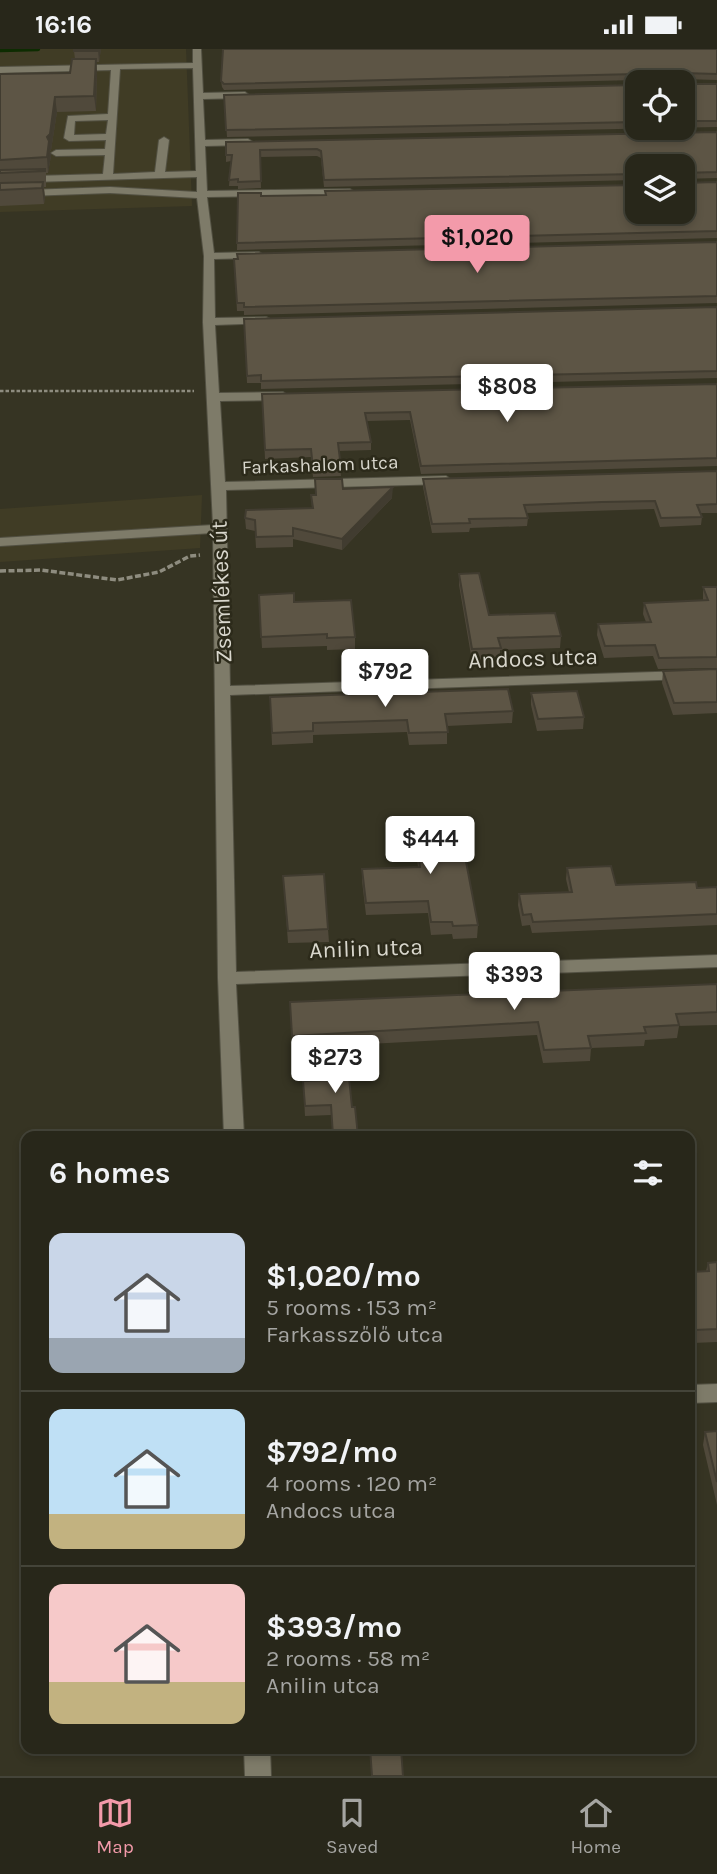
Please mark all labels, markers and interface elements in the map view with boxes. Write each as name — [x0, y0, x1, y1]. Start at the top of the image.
text: 16:16 — [35, 9, 92, 40]
map controls — [625, 70, 695, 224]
button: locate — [625, 70, 695, 140]
button: layers — [625, 154, 695, 224]
pin: $1,020 — [420, 215, 534, 275]
text: $1,020 — [441, 224, 513, 251]
pin: $808 — [466, 365, 548, 424]
text: $808 — [477, 373, 537, 400]
street label: Farkashalom utca — [241, 451, 399, 479]
street label: Zsemlékes út — [206, 520, 237, 663]
street label: Andocs utca — [468, 643, 598, 674]
pin: $792 — [344, 649, 426, 709]
text: $792 — [357, 658, 413, 685]
pin: $444 — [389, 817, 471, 876]
text: $444 — [402, 825, 458, 852]
street label: Anilin utca — [309, 933, 423, 964]
pin: $393 — [473, 953, 555, 1012]
text: $393 — [485, 961, 543, 988]
pin: $273 — [294, 1035, 376, 1095]
text: $273 — [307, 1044, 363, 1071]
icon: filters — [629, 1154, 667, 1192]
text: 6 homes — [49, 1155, 171, 1191]
text: $1,020/mo — [266, 1258, 421, 1294]
icon: home — [105, 1261, 189, 1345]
text: 5 rooms · 153 m² — [266, 1294, 437, 1321]
text: Farkasszőlő utca — [266, 1321, 443, 1348]
text: $792/mo — [266, 1434, 398, 1470]
icon: home — [105, 1437, 189, 1521]
text: 4 rooms · 120 m² — [266, 1470, 437, 1497]
text: Andocs utca — [266, 1497, 396, 1524]
text: $393/mo — [266, 1609, 402, 1645]
icon: home — [105, 1612, 189, 1696]
text: 2 rooms · 58 m² — [266, 1645, 430, 1672]
text: Anilin utca — [266, 1672, 380, 1699]
tab: Map — [96, 1794, 134, 1858]
tab: Saved — [326, 1794, 378, 1858]
tab: Home — [570, 1794, 621, 1858]

